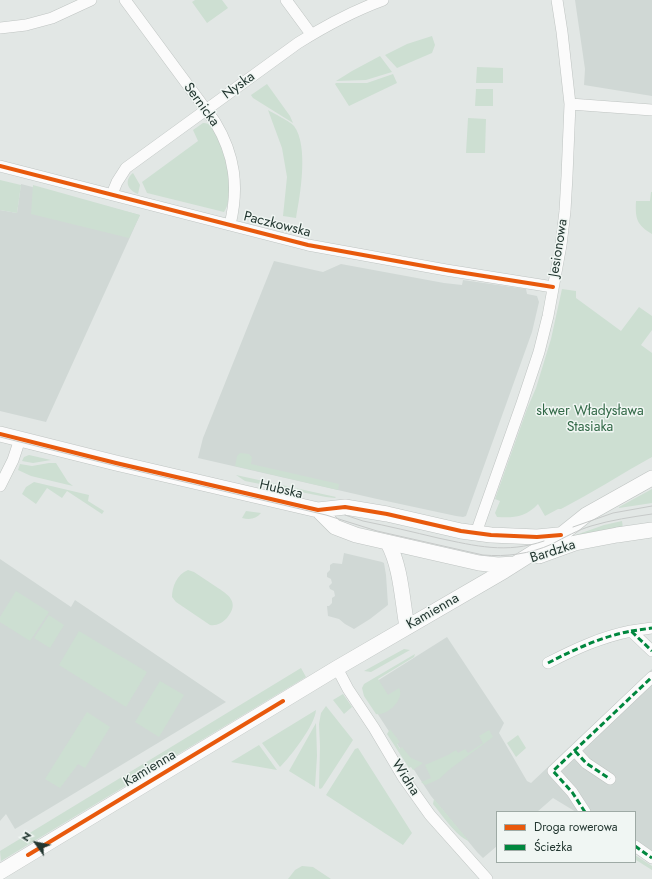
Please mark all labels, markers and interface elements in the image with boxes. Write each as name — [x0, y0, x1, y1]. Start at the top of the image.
street label: Nyska — [220, 69, 258, 103]
street label: Sernicka — [179, 80, 223, 130]
street label: Paczkowska — [242, 209, 312, 241]
street label: Jesionowa — [546, 218, 572, 278]
park label: skwer Władysława Stasiaka — [536, 404, 644, 436]
street label: Hubska — [258, 477, 304, 503]
street label: Bardzka — [528, 537, 578, 567]
street label: Kamienna — [404, 590, 462, 634]
street label: Kamienna — [121, 747, 179, 791]
street label: Widna — [387, 757, 423, 799]
legend — [496, 811, 636, 863]
text: Droga rowerowa — [534, 818, 618, 836]
north arrow — [16, 823, 56, 863]
text: N — [17, 828, 35, 844]
text: Ścieżka — [534, 838, 572, 856]

